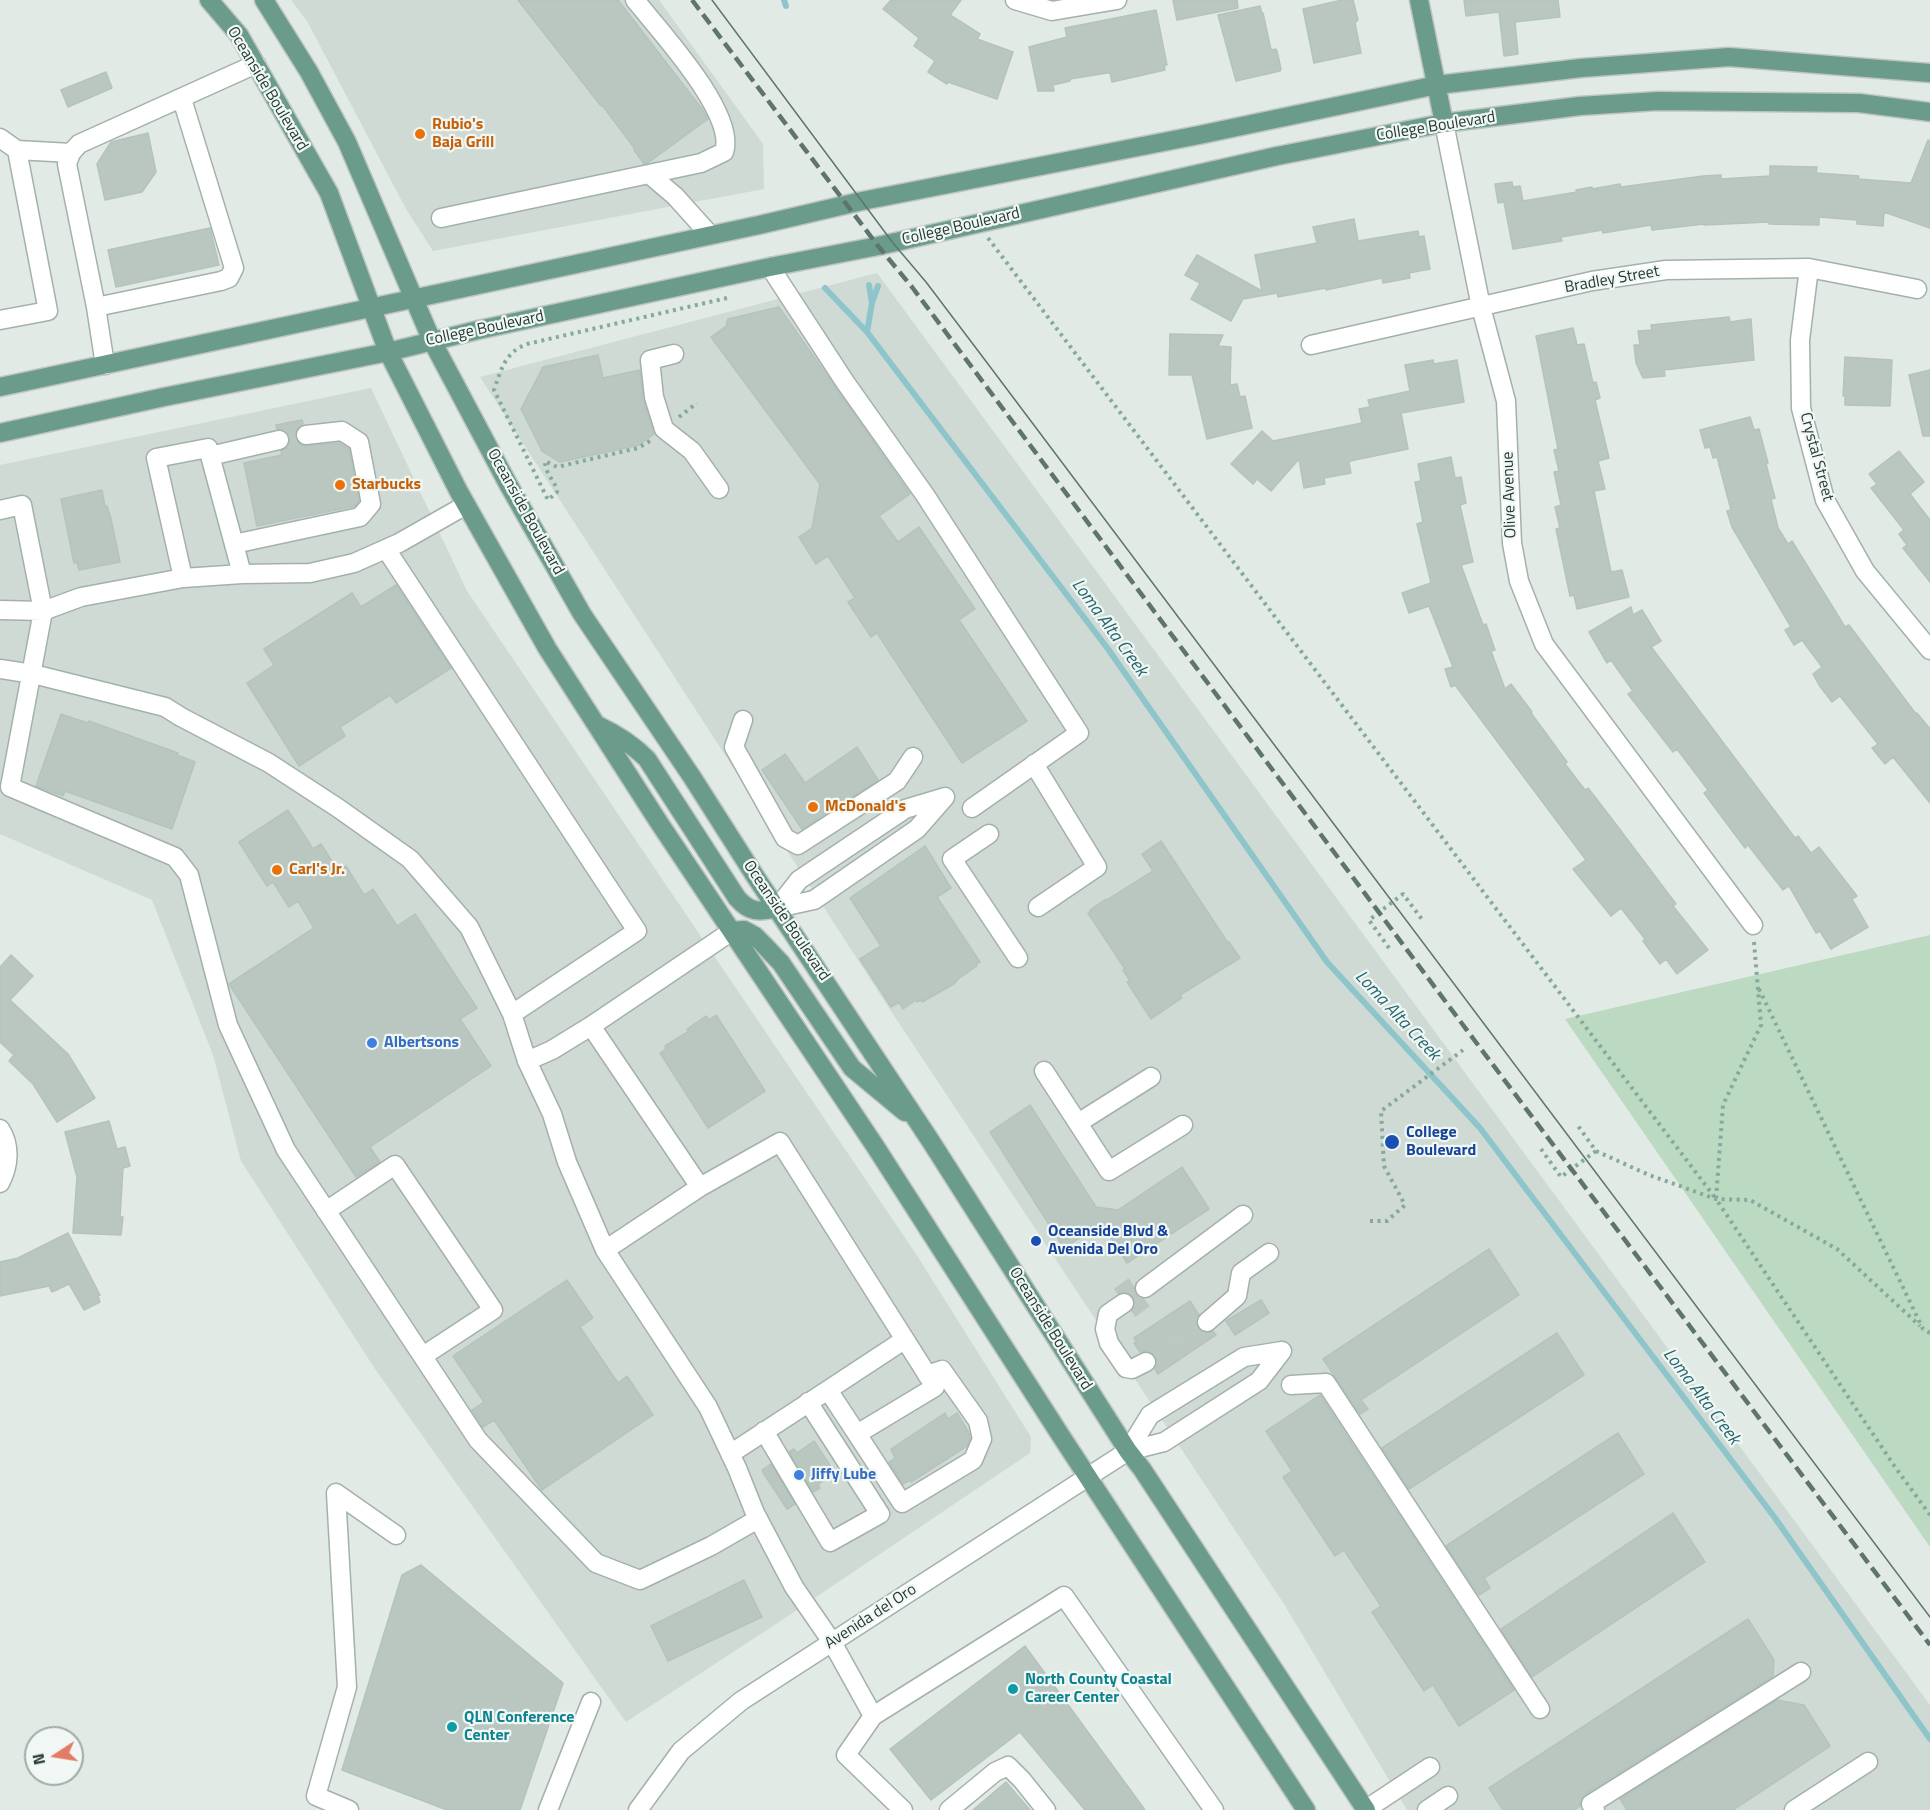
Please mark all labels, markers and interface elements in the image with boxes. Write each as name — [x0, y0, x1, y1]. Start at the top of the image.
street label: Oceanside Boulevard — [222, 24, 312, 154]
street label: College Boulevard — [1375, 108, 1497, 146]
place label: Rubio's Baja Grill — [432, 115, 494, 153]
marker: Rubio's Baja Grill — [413, 127, 427, 141]
street label: College Boulevard — [900, 204, 1022, 250]
street label: Bradley Street — [1563, 262, 1661, 298]
street label: College Boulevard — [424, 307, 546, 351]
street label: Crystal Street — [1795, 410, 1837, 504]
street label: Oceanside Boulevard — [482, 446, 568, 578]
street label: Olive Avenue — [1499, 451, 1521, 539]
place label: Starbucks — [352, 475, 421, 495]
marker: Starbucks — [333, 478, 347, 492]
water label: Loma Alta Creek — [1066, 575, 1152, 681]
place label: McDonald's — [825, 797, 906, 817]
marker: McDonald's — [806, 800, 820, 814]
street label: Oceanside Boulevard — [739, 857, 833, 985]
place label: Carl's Jr. — [289, 860, 345, 880]
marker: Carl's Jr. — [270, 863, 284, 877]
water label: Loma Alta Creek — [1350, 967, 1444, 1065]
place label: Albertsons — [384, 1033, 459, 1053]
marker: Albertsons — [365, 1036, 379, 1050]
place label: College Boulevard — [1406, 1123, 1476, 1161]
marker: College Boulevard — [1383, 1133, 1401, 1151]
place label: Oceanside Blvd & Avenida Del Oro — [1048, 1222, 1168, 1260]
marker: Oceanside Blvd & Avenida Del Oro — [1029, 1234, 1043, 1248]
street label: Oceanside Boulevard — [1005, 1264, 1095, 1394]
water label: Loma Alta Creek — [1658, 1345, 1744, 1449]
place label: Jiffy Lube — [811, 1465, 876, 1485]
marker: Jiffy Lube — [792, 1468, 806, 1482]
street label: Avenida del Oro — [822, 1580, 920, 1654]
place label: North County Coastal Career Center — [1025, 1670, 1172, 1708]
marker: North County Coastal Career Center — [1006, 1682, 1020, 1696]
place label: QLN Conference Center — [464, 1708, 575, 1746]
marker: QLN Conference Center — [445, 1720, 459, 1734]
north arrow — [24, 1726, 84, 1786]
text: N — [25, 1751, 51, 1767]

